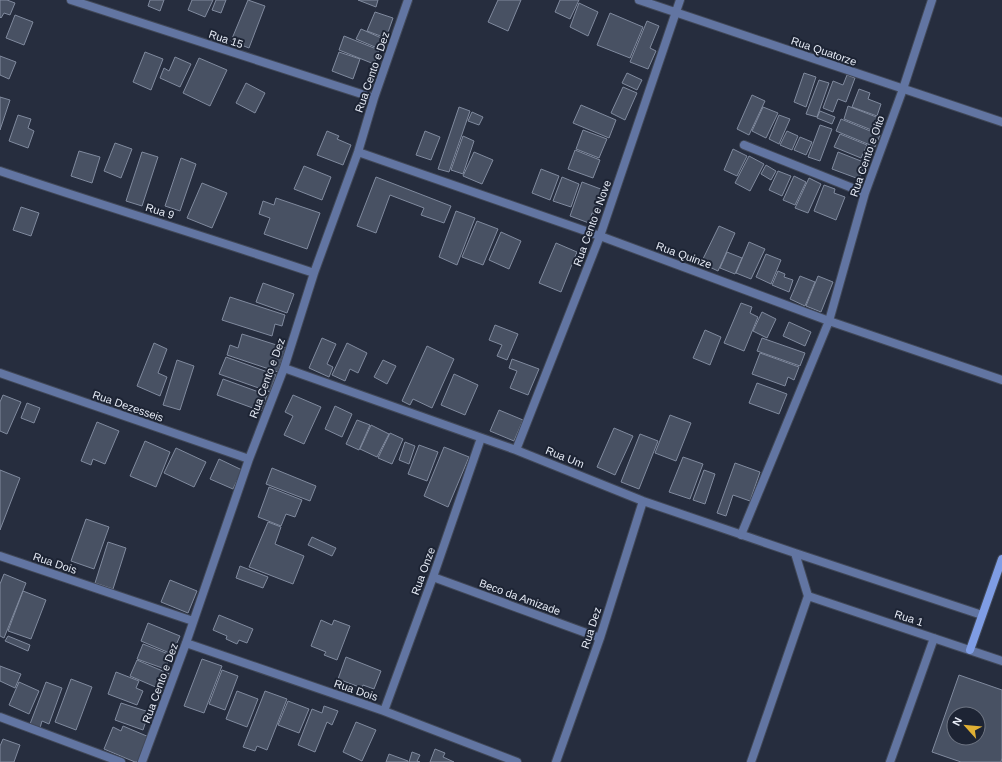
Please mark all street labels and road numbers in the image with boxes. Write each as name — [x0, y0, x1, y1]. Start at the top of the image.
street label: Rua 15 — [207, 28, 245, 50]
street label: Rua Cento e Dez — [353, 30, 391, 114]
street label: Rua Quatorze — [790, 34, 858, 68]
street label: Rua Cento e Oito — [847, 114, 887, 198]
street label: Rua Cento e Nove — [571, 178, 613, 268]
street label: Rua 9 — [144, 201, 176, 221]
street label: Rua Quinze — [655, 239, 713, 271]
street label: Rua Cento e Dez — [247, 336, 287, 420]
street label: Rua Dezesseis — [91, 388, 165, 424]
street label: Rua Um — [544, 444, 586, 470]
street label: Rua Onze — [409, 546, 437, 596]
street label: Rua Dois — [32, 550, 79, 576]
street label: Beco da Amizade — [478, 577, 562, 617]
street label: Rua Dez — [579, 606, 603, 650]
street label: Rua 1 — [893, 608, 925, 628]
street label: Rua Cento e Dez — [140, 641, 180, 725]
street label: Rua Dois — [333, 677, 380, 703]

